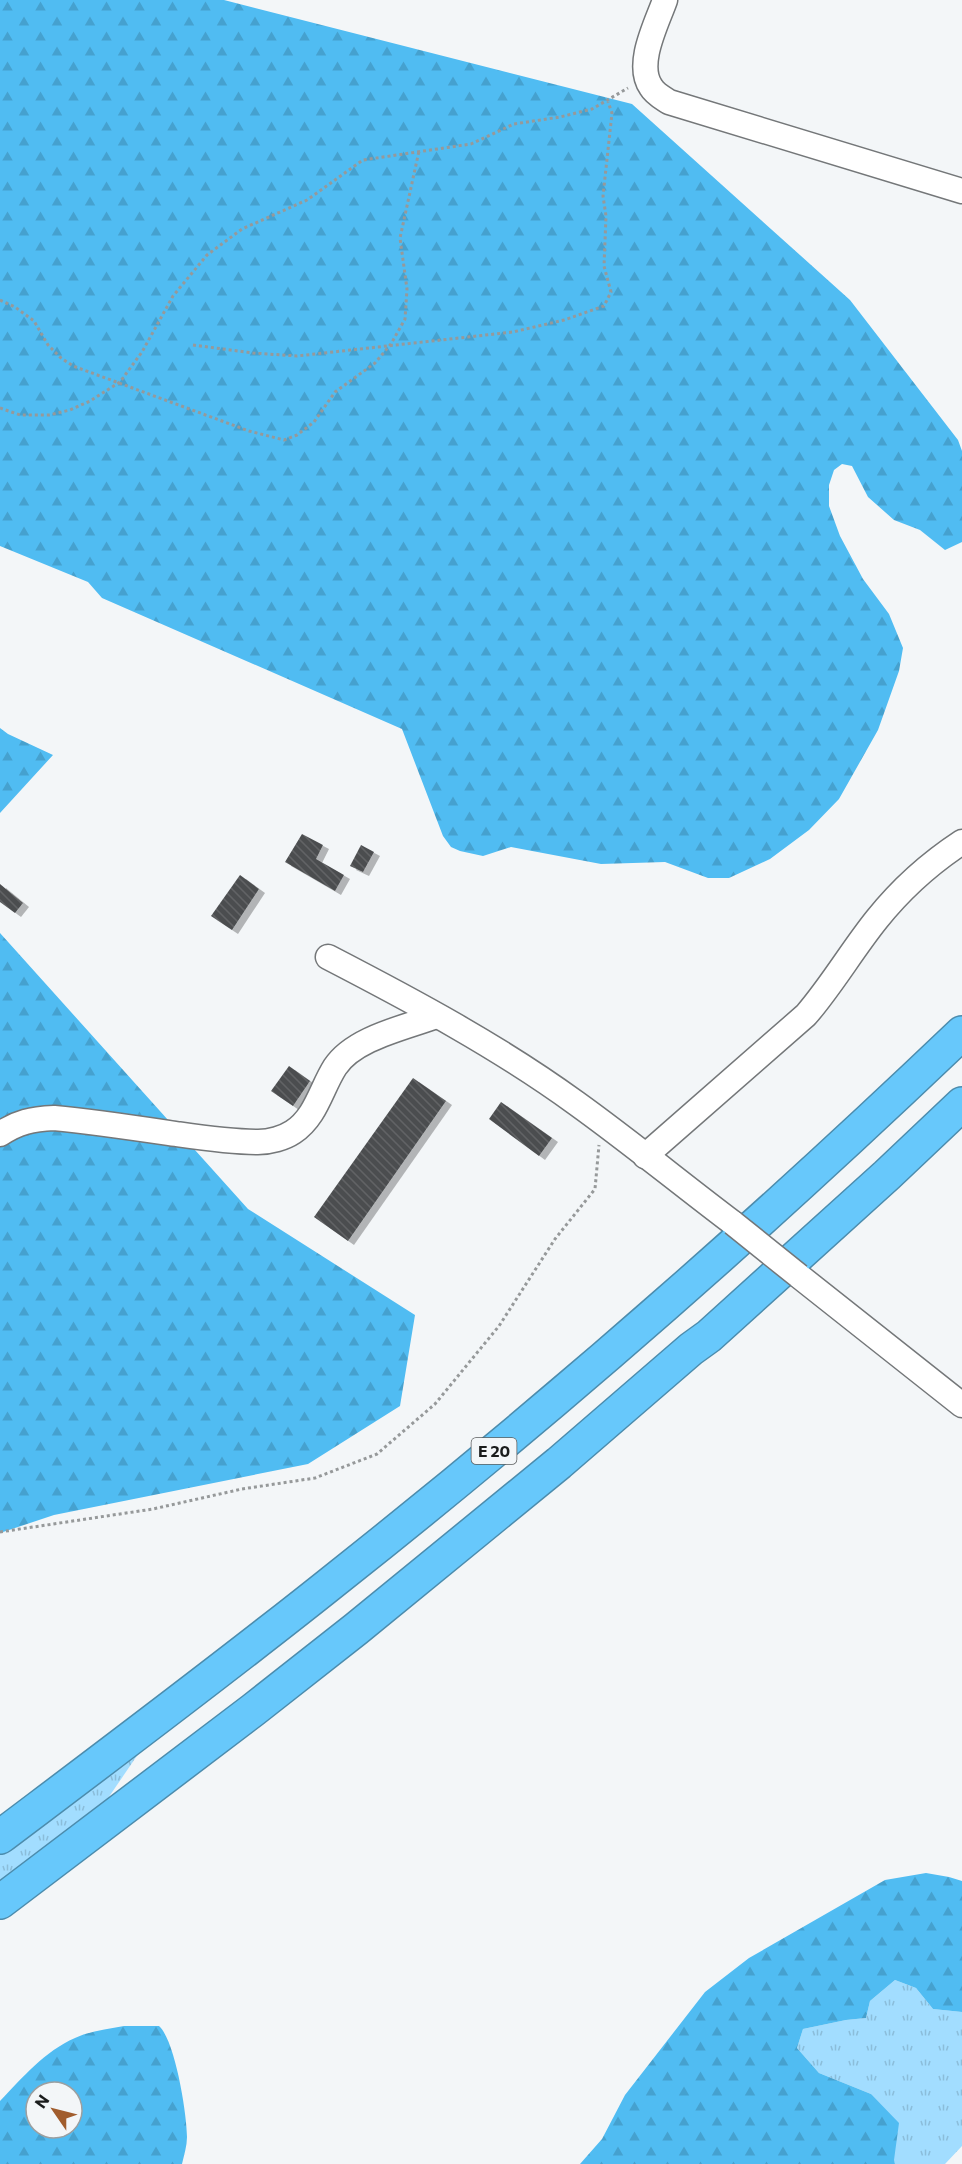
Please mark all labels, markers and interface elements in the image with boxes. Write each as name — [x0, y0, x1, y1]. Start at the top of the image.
road number: E 20 — [472, 1438, 516, 1464]
north arrow — [24, 2080, 84, 2140]
text: N — [30, 2091, 53, 2111]

